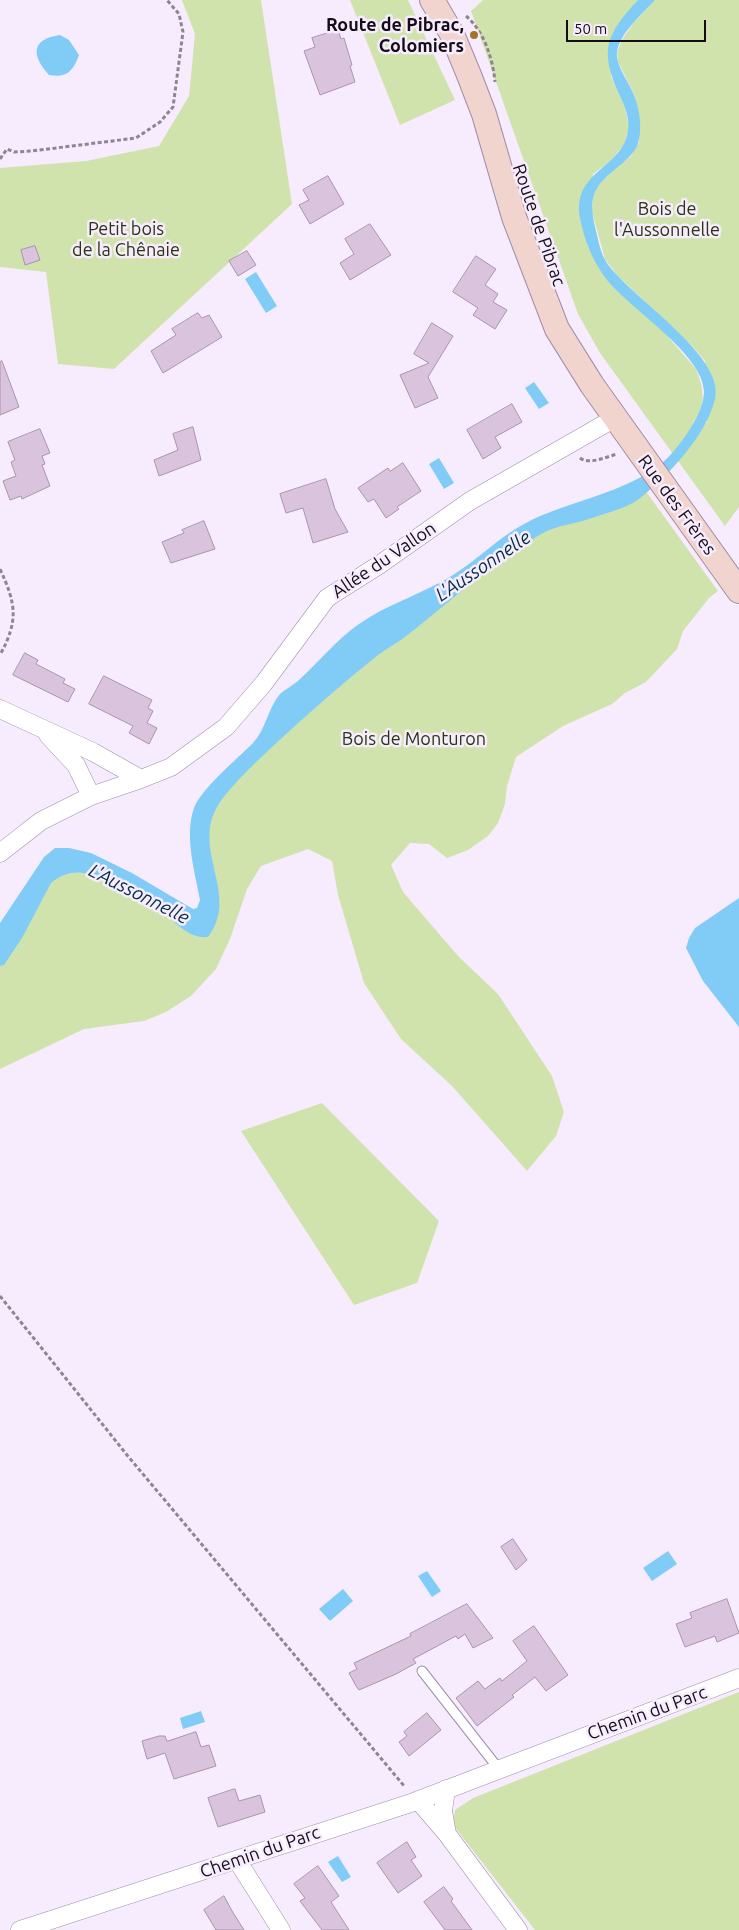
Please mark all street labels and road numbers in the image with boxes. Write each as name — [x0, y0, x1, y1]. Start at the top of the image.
street label: Route de Pibrac — [508, 161, 570, 289]
street label: Rue des Frères — [633, 451, 721, 559]
street label: Allée du Vallon — [328, 517, 440, 603]
street label: Chemin du Parc — [584, 1681, 710, 1745]
street label: Chemin du Parc — [197, 1821, 323, 1883]

